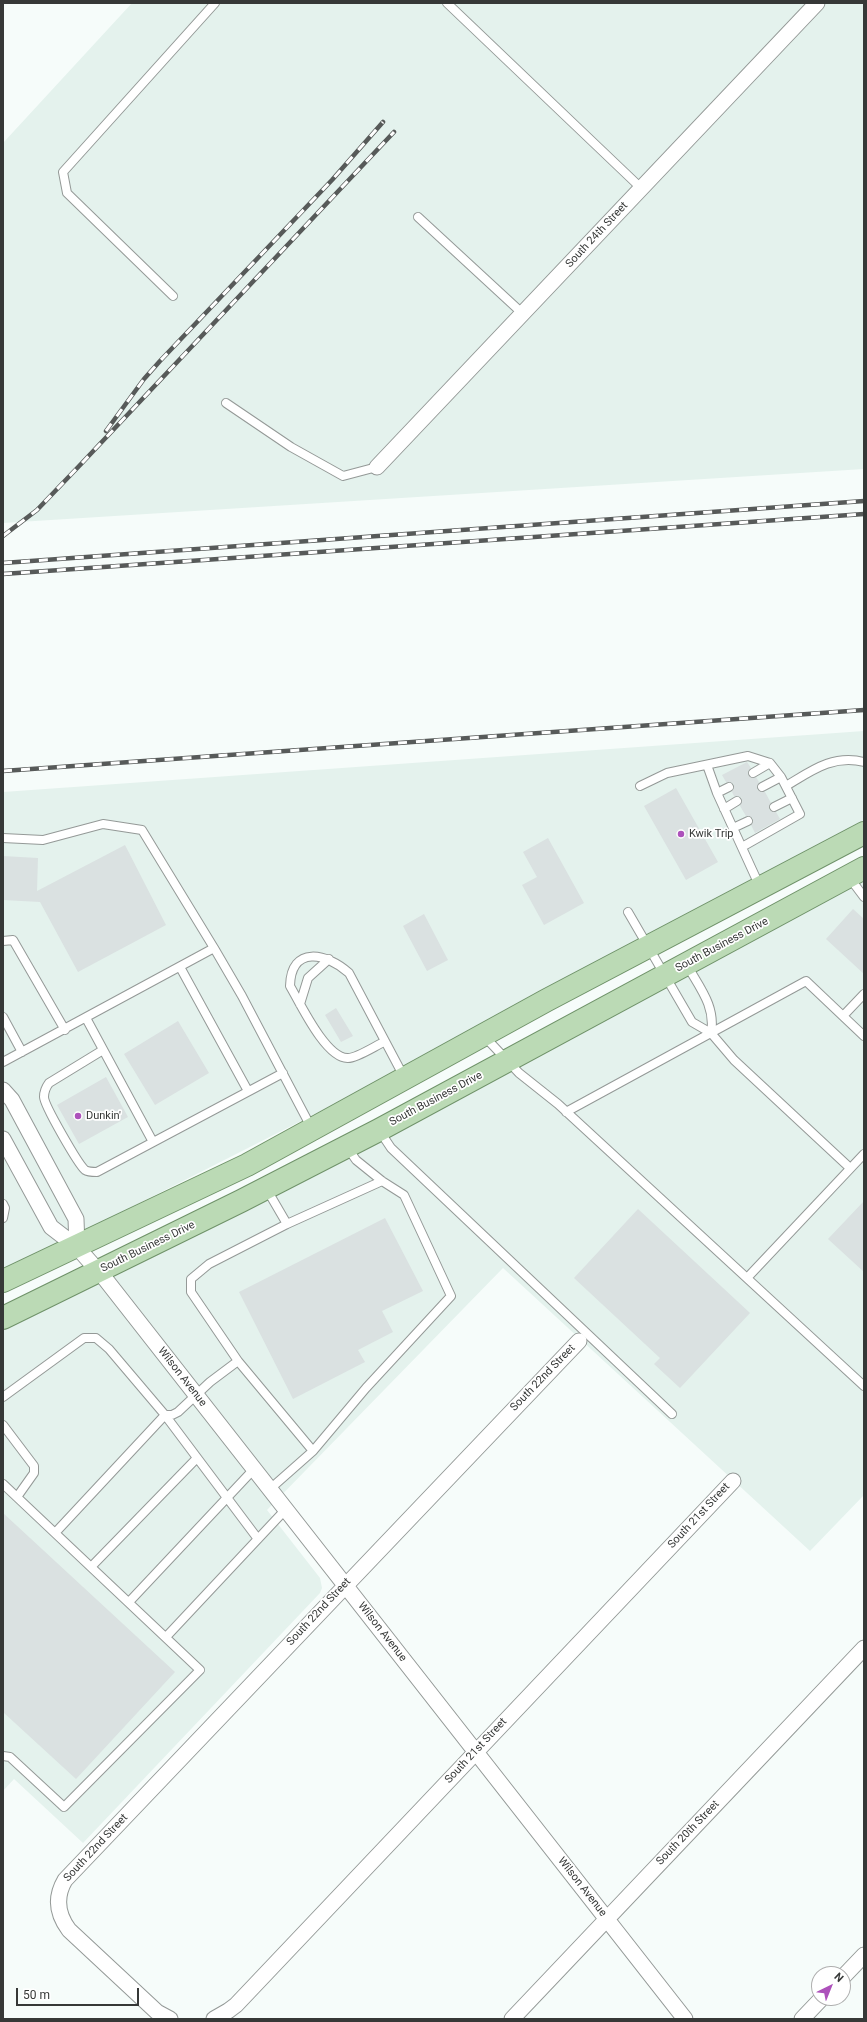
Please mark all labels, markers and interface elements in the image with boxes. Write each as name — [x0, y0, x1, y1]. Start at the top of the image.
street label: South 24th Street — [563, 199, 631, 271]
place label: Kwik Trip — [689, 827, 734, 841]
marker: Kwik Trip — [676, 829, 686, 839]
street label: South Business Drive — [673, 915, 771, 975]
street label: South Business Drive — [387, 1069, 485, 1129]
place label: Dunkin' — [86, 1109, 121, 1123]
marker: Dunkin' — [73, 1111, 83, 1121]
street label: South Business Drive — [99, 1218, 197, 1276]
street label: South 22nd Street — [508, 1342, 578, 1414]
street label: Wilson Avenue — [155, 1345, 209, 1409]
street label: South 21st Street — [665, 1481, 733, 1551]
street label: South 22nd Street — [284, 1575, 354, 1649]
street label: Wilson Avenue — [355, 1600, 409, 1664]
street label: South 21st Street — [442, 1716, 510, 1786]
street label: South 20th Street — [654, 1798, 722, 1868]
street label: South 22nd Street — [61, 1811, 131, 1885]
street label: Wilson Avenue — [555, 1855, 609, 1919]
north arrow — [811, 1966, 851, 2006]
text: N — [832, 1970, 846, 1985]
scale bar — [18, 1980, 141, 2006]
text: 50 m — [23, 1988, 50, 2002]

